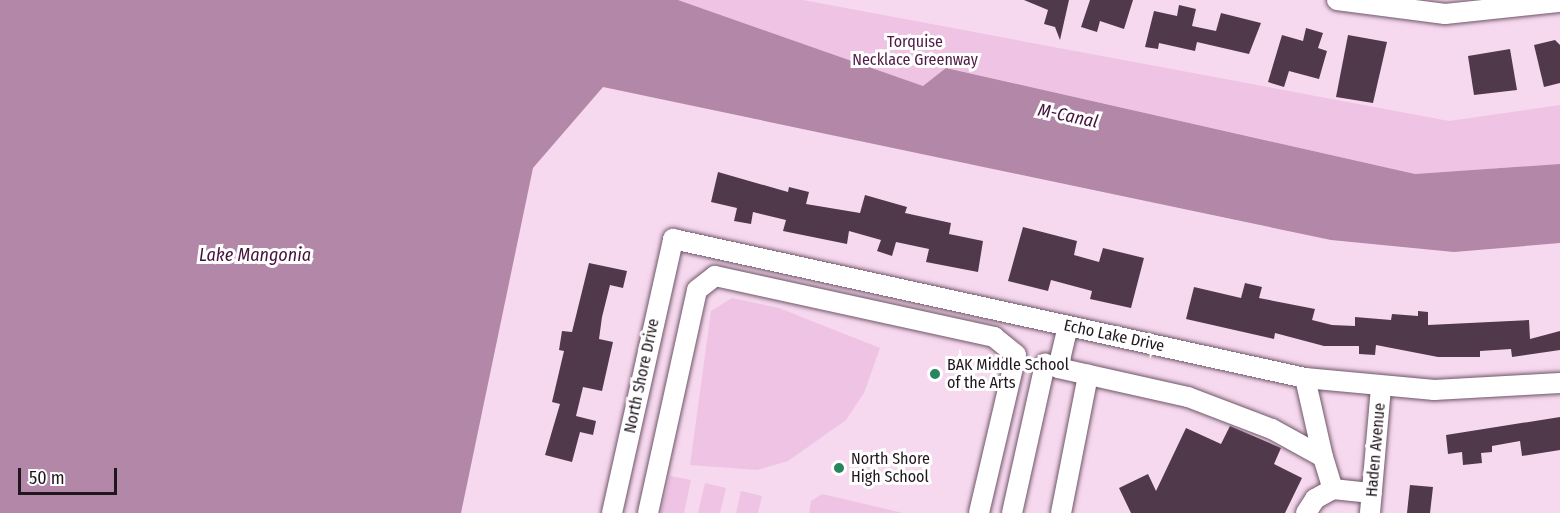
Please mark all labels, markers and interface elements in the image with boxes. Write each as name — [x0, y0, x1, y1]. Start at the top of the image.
park label: Torquise Necklace Greenway — [852, 32, 978, 70]
water label: M-Canal — [1036, 99, 1100, 133]
water label: Lake Mangonia — [199, 244, 311, 266]
street label: Echo Lake Drive — [1062, 316, 1166, 356]
street label: North Shore Drive — [620, 317, 664, 435]
place label: BAK Middle School of the Arts — [947, 355, 1069, 393]
marker: BAK Middle School of the Arts — [928, 367, 942, 381]
street label: Haden Avenue — [1362, 402, 1390, 498]
place label: North Shore High School — [851, 449, 930, 487]
scale bar — [21, 456, 120, 494]
marker: North Shore High School — [832, 461, 846, 475]
text: 50 m — [29, 467, 65, 489]

